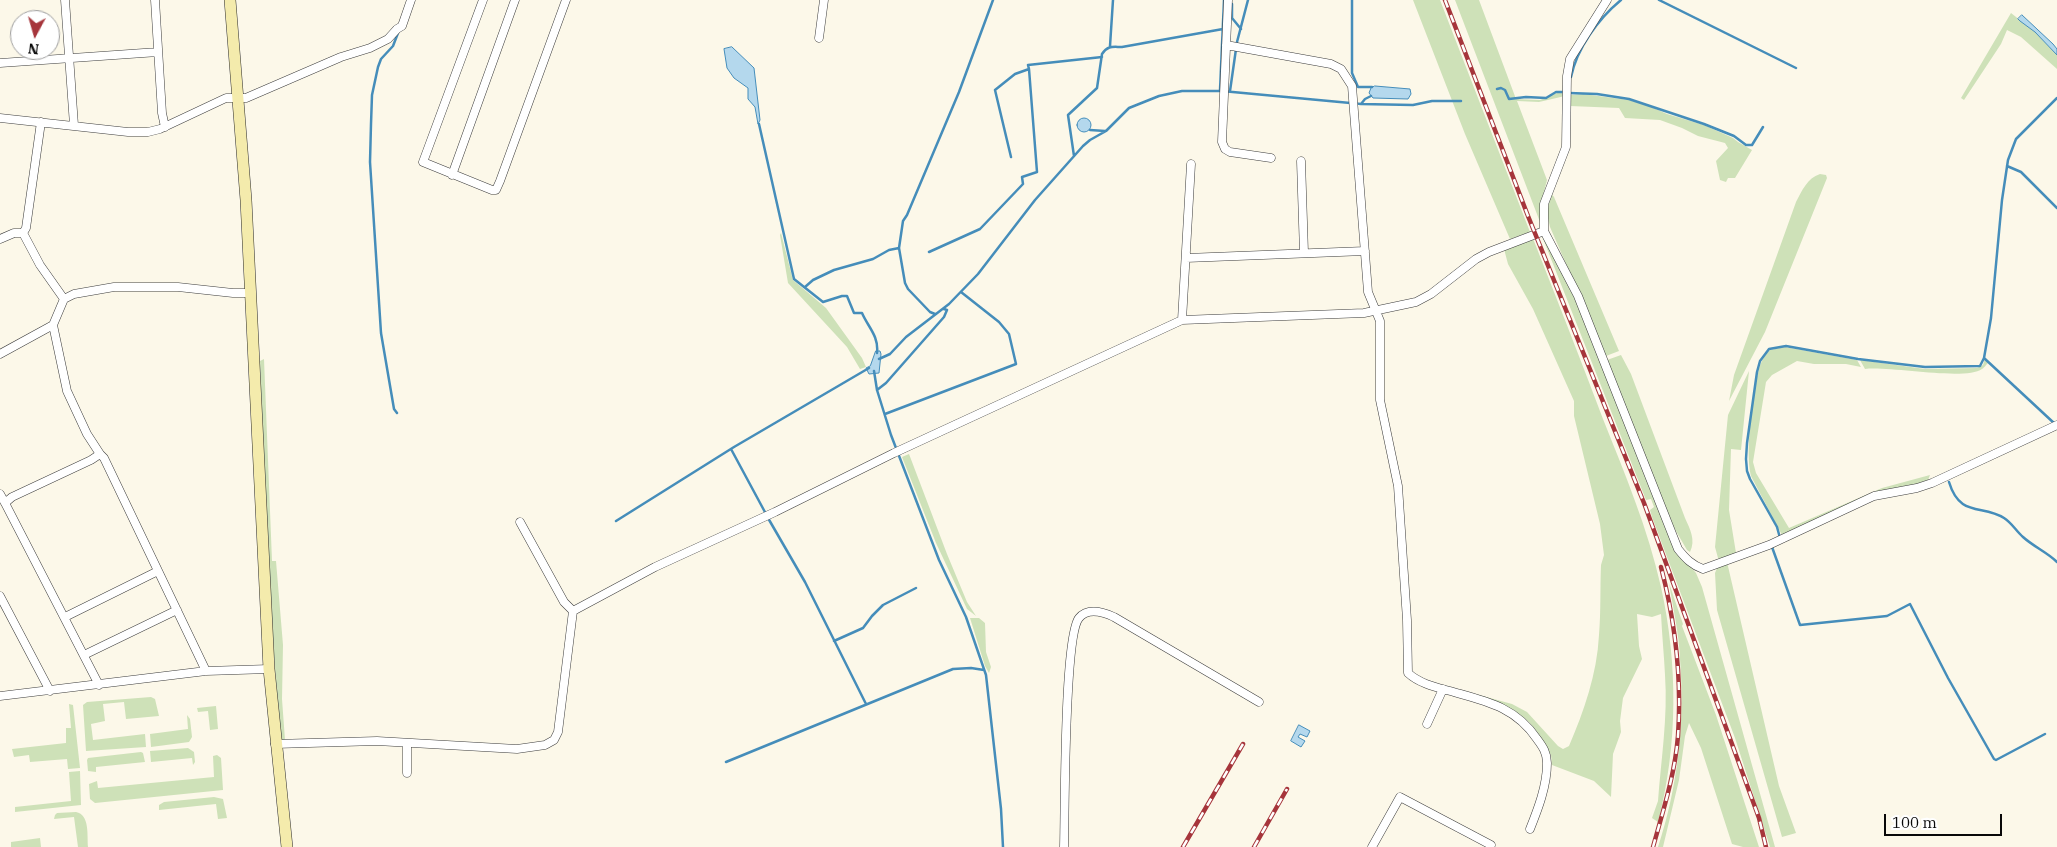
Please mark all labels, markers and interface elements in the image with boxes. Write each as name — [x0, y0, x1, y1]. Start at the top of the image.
north arrow — [10, 10, 60, 60]
text: N — [27, 39, 40, 58]
scale bar — [1887, 804, 2004, 836]
text: 100 m — [1892, 813, 1937, 832]

